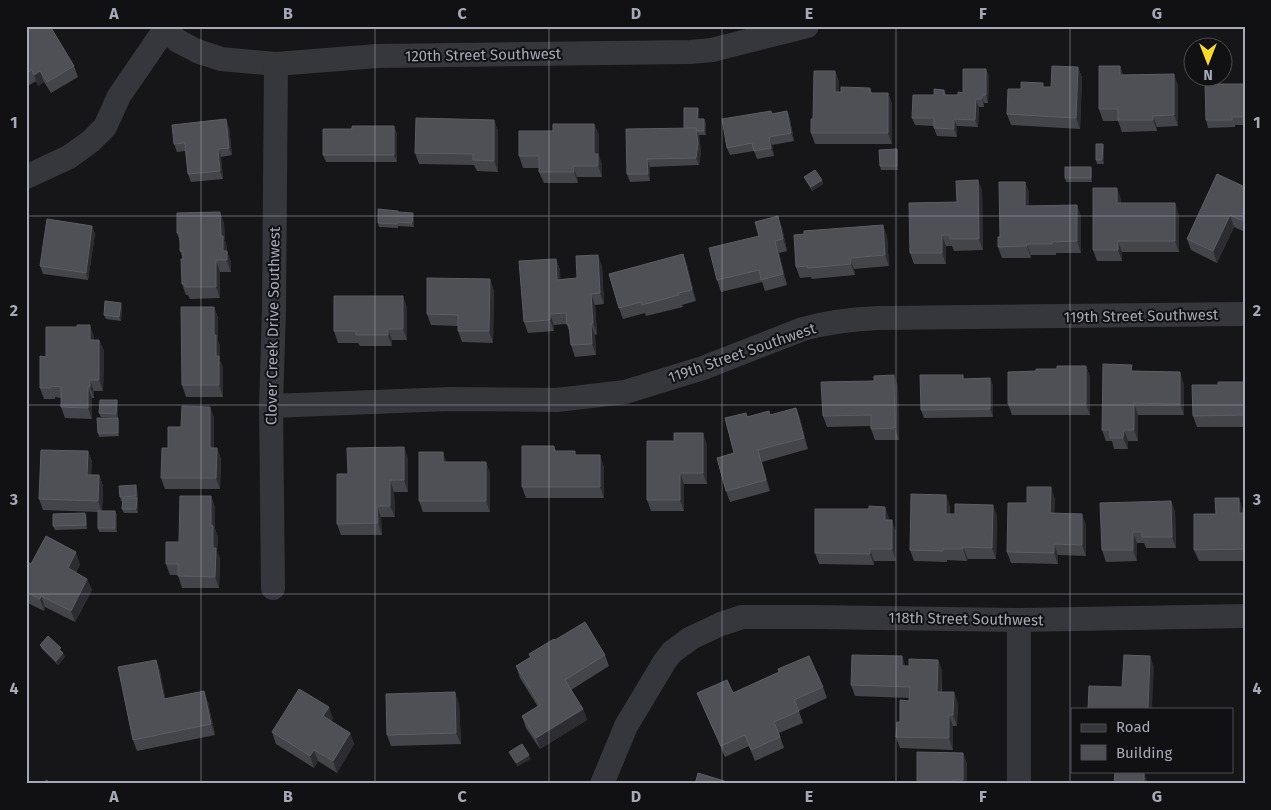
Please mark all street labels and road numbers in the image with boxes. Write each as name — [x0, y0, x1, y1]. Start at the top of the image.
street label: 120th Street Southwest — [405, 45, 562, 65]
street label: Clover Creek Drive Southwest — [262, 226, 284, 425]
street label: 119th Street Southwest — [1063, 306, 1219, 326]
street label: 119th Street Southwest — [666, 319, 819, 387]
street label: 118th Street Southwest — [888, 609, 1044, 629]

